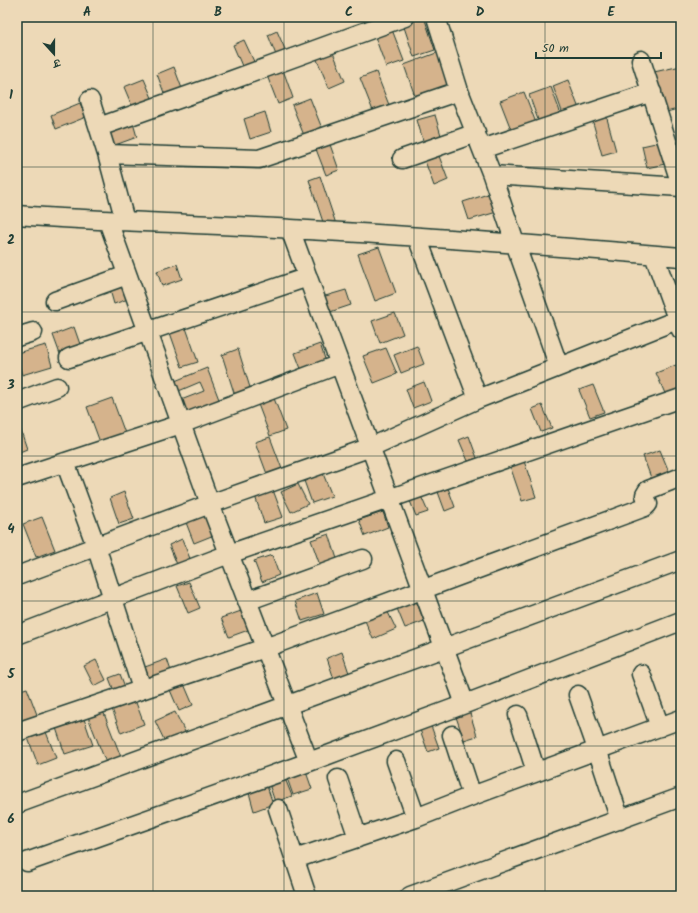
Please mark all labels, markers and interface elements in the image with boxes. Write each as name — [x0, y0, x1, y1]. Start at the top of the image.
text: A — [83, 2, 91, 23]
text: B — [214, 2, 222, 23]
text: C — [345, 2, 353, 23]
text: D — [476, 2, 485, 23]
text: E — [607, 2, 615, 23]
north arrow — [34, 34, 74, 74]
scale bar — [536, 34, 661, 60]
text: 50 m — [542, 39, 569, 58]
text: उ — [49, 53, 64, 73]
text: 1 — [9, 85, 13, 106]
text: 2 — [7, 230, 15, 251]
text: 3 — [6, 375, 15, 396]
text: 4 — [7, 519, 15, 540]
text: 5 — [7, 664, 16, 685]
text: 6 — [7, 809, 15, 830]

